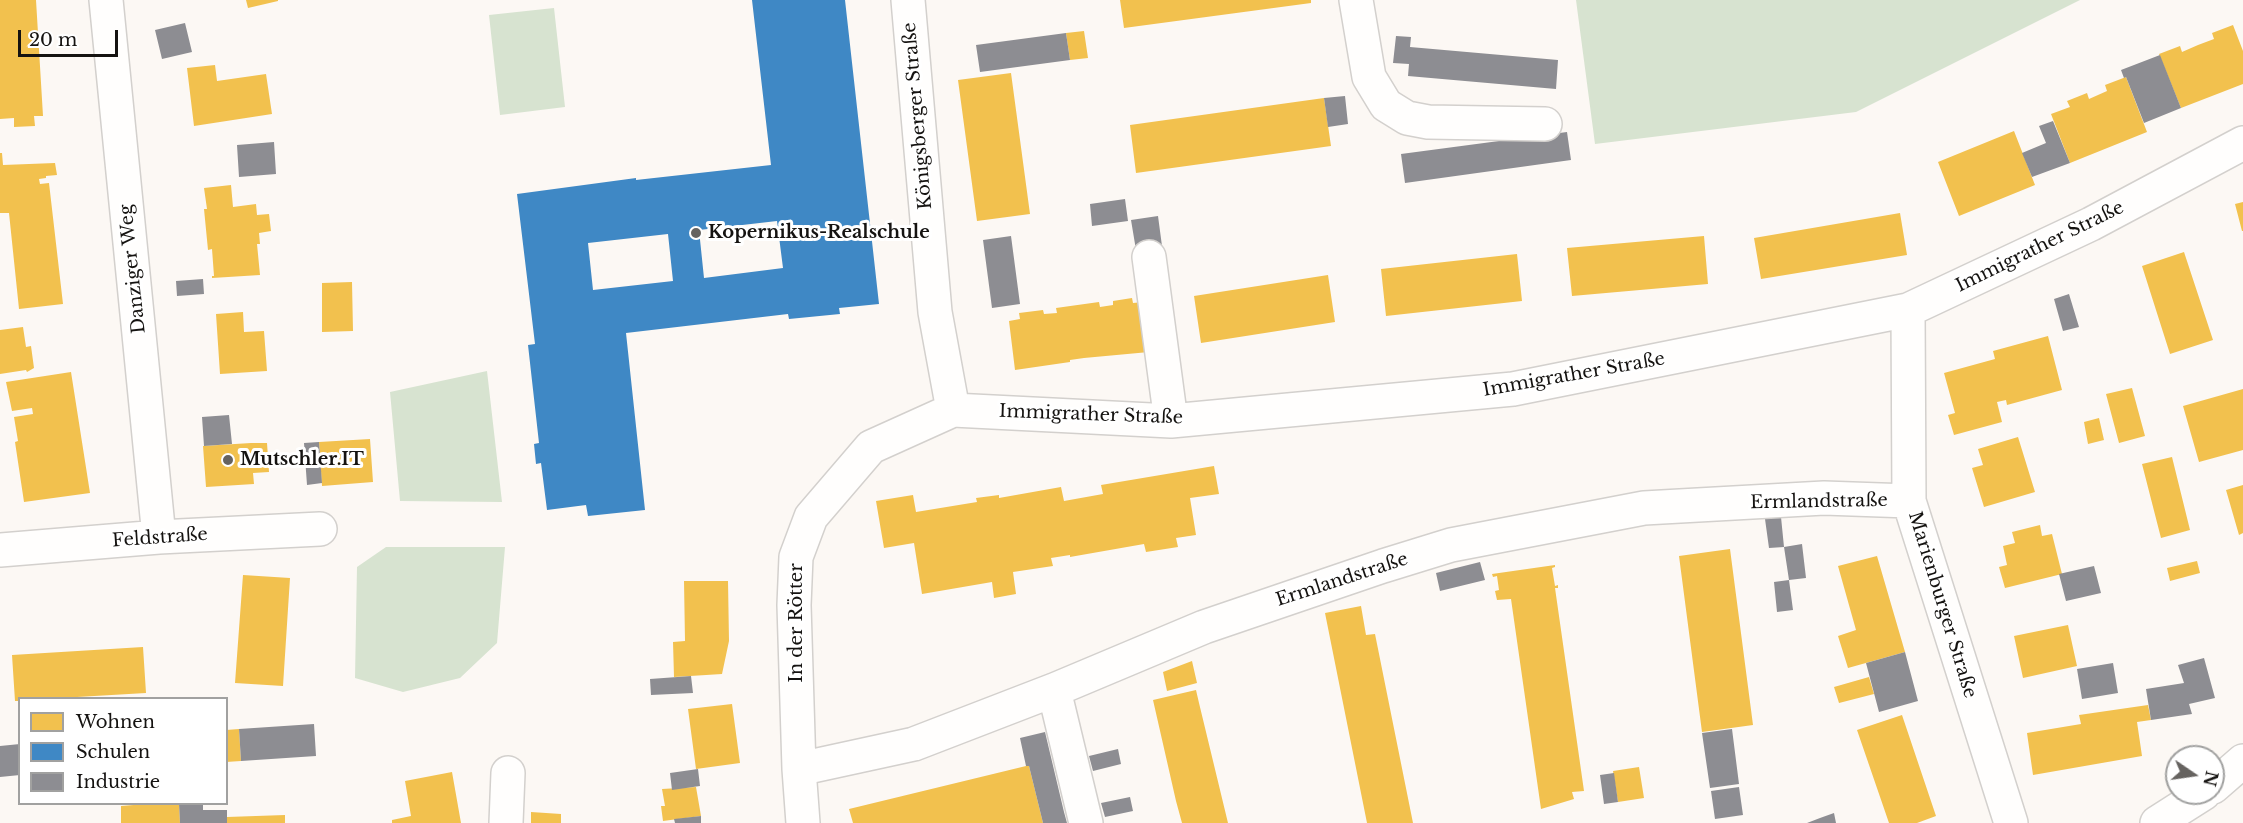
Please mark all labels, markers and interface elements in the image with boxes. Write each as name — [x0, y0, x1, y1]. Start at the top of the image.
scale bar — [21, 18, 122, 56]
street label: Königsberger Straße — [899, 22, 937, 210]
text: 20 m — [29, 29, 77, 51]
street label: Immigrather Straße — [1952, 197, 2128, 297]
street label: Danziger Weg — [115, 203, 151, 335]
place label: Kopernikus-Realschule — [708, 222, 930, 244]
marker: Kopernikus-Realschule — [689, 226, 703, 240]
street label: Immigrather Straße — [1481, 348, 1667, 402]
street label: Immigrather Straße — [999, 401, 1183, 429]
place label: Mutschler.IT — [240, 449, 364, 471]
marker: Mutschler.IT — [221, 453, 235, 467]
street label: Ermlandstraße — [1750, 490, 1888, 514]
street label: Marienburger Straße — [1903, 509, 1981, 701]
street label: Feldstraße — [111, 524, 209, 552]
street label: Ermlandstraße — [1273, 548, 1411, 612]
street label: In der Rötter — [786, 563, 808, 683]
legend — [18, 697, 228, 805]
text: Wohnen — [76, 711, 155, 733]
text: Schulen — [76, 741, 150, 763]
north arrow — [2165, 745, 2225, 805]
text: N — [2199, 769, 2222, 788]
text: Industrie — [76, 771, 160, 793]

